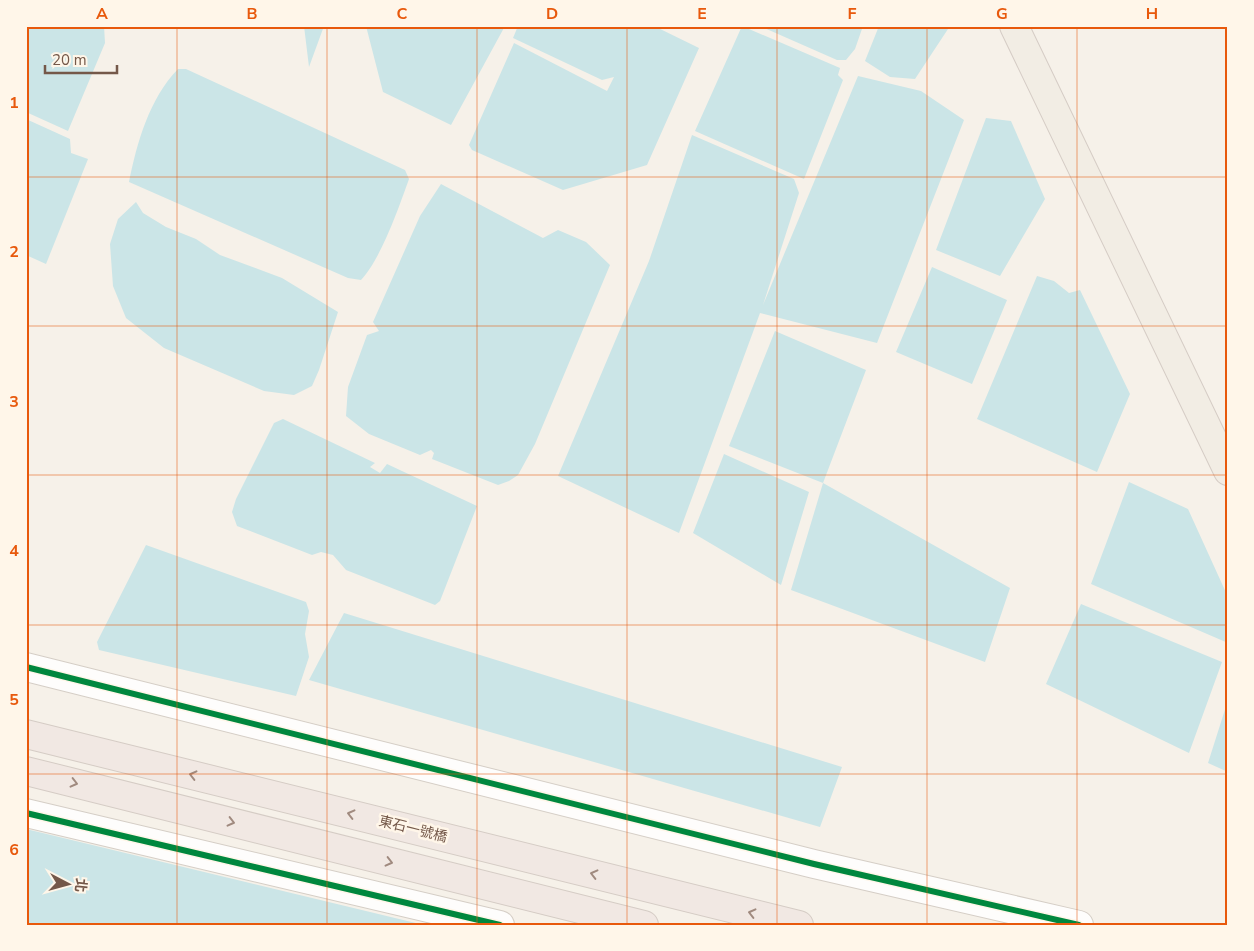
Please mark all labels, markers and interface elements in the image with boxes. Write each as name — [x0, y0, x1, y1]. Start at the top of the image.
text: A — [96, 3, 108, 25]
text: B — [246, 3, 258, 25]
text: C — [397, 3, 408, 25]
text: D — [546, 3, 558, 25]
text: E — [697, 3, 707, 25]
text: F — [848, 3, 857, 25]
text: G — [996, 3, 1008, 25]
text: H — [1146, 3, 1158, 25]
scale bar — [45, 42, 118, 74]
text: 20 m — [52, 50, 87, 70]
text: 1 — [9, 92, 19, 114]
text: 2 — [9, 241, 19, 263]
text: 3 — [9, 391, 19, 413]
text: 4 — [9, 540, 19, 562]
text: 5 — [9, 689, 19, 711]
one-way arrow — [189, 770, 198, 781]
one-way arrow — [69, 777, 78, 788]
one-way arrow — [347, 809, 356, 820]
street label: 東石一號橋 — [377, 811, 449, 847]
one-way arrow — [227, 817, 235, 827]
text: 6 — [9, 839, 19, 861]
one-way arrow — [384, 856, 393, 867]
north arrow — [42, 858, 92, 908]
one-way arrow — [589, 869, 598, 880]
text: 北 — [70, 877, 91, 893]
one-way arrow — [747, 908, 756, 919]

